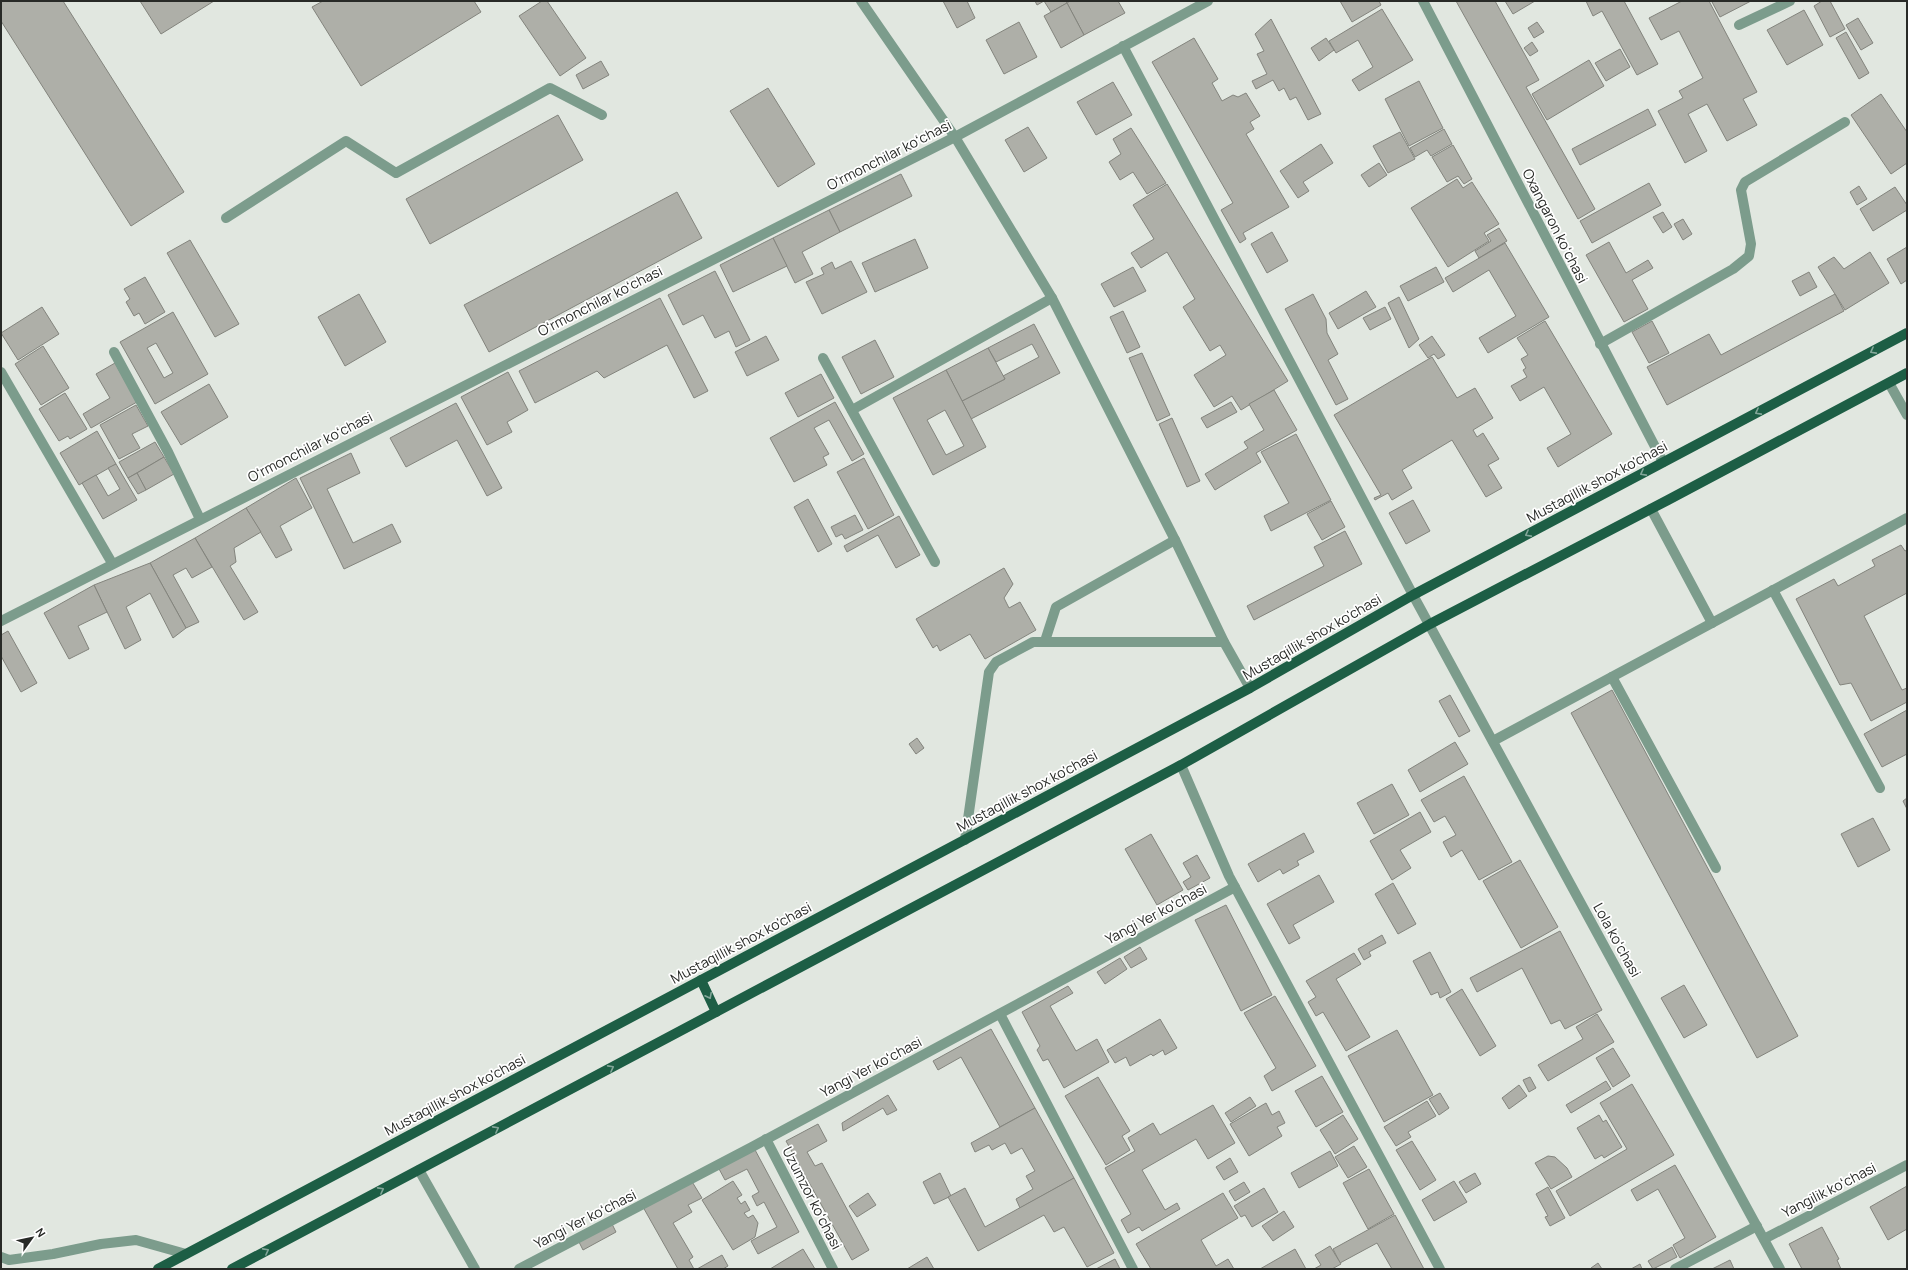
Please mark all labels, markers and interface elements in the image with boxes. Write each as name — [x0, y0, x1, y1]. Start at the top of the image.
street label: Oʻrmonchilar koʻchasi — [823, 115, 954, 194]
street label: Oxangaron koʻchasi — [1518, 165, 1593, 286]
street label: Oʻrmonchilar koʻchasi — [534, 261, 665, 340]
one-way arrow — [1869, 346, 1877, 354]
street label: Oʻrmonchilar koʻchasi — [244, 407, 375, 486]
one-way arrow — [1755, 407, 1762, 415]
street label: Mustaqillik shox ko'chasi — [1523, 436, 1671, 527]
one-way arrow — [1640, 468, 1647, 476]
one-way arrow — [1525, 529, 1532, 537]
street label: Mustaqillik shox ko'chasi — [1239, 589, 1385, 684]
street label: Mustaqillik shox ko'chasi — [953, 745, 1101, 836]
street label: Yangi Yer koʻchasi — [1102, 879, 1210, 948]
street label: Mustaqillik shox ko'chasi — [667, 897, 815, 988]
street label: Lola koʻchasi — [1589, 899, 1646, 980]
one-way arrow — [704, 992, 711, 999]
street label: Yangi Yer koʻchasi — [817, 1032, 925, 1101]
street label: Mustaqillik shox ko'chasi — [381, 1049, 529, 1140]
one-way arrow — [607, 1065, 614, 1073]
one-way arrow — [492, 1126, 499, 1133]
street label: Uzumzor koʻchasi — [778, 1143, 847, 1252]
street label: Yangilik koʻchasi — [1778, 1158, 1879, 1221]
street label: Yangi Yer koʻchasi — [530, 1185, 639, 1253]
one-way arrow — [377, 1187, 384, 1194]
north arrow — [12, 1218, 52, 1258]
text: N — [32, 1225, 49, 1240]
one-way arrow — [262, 1248, 269, 1255]

